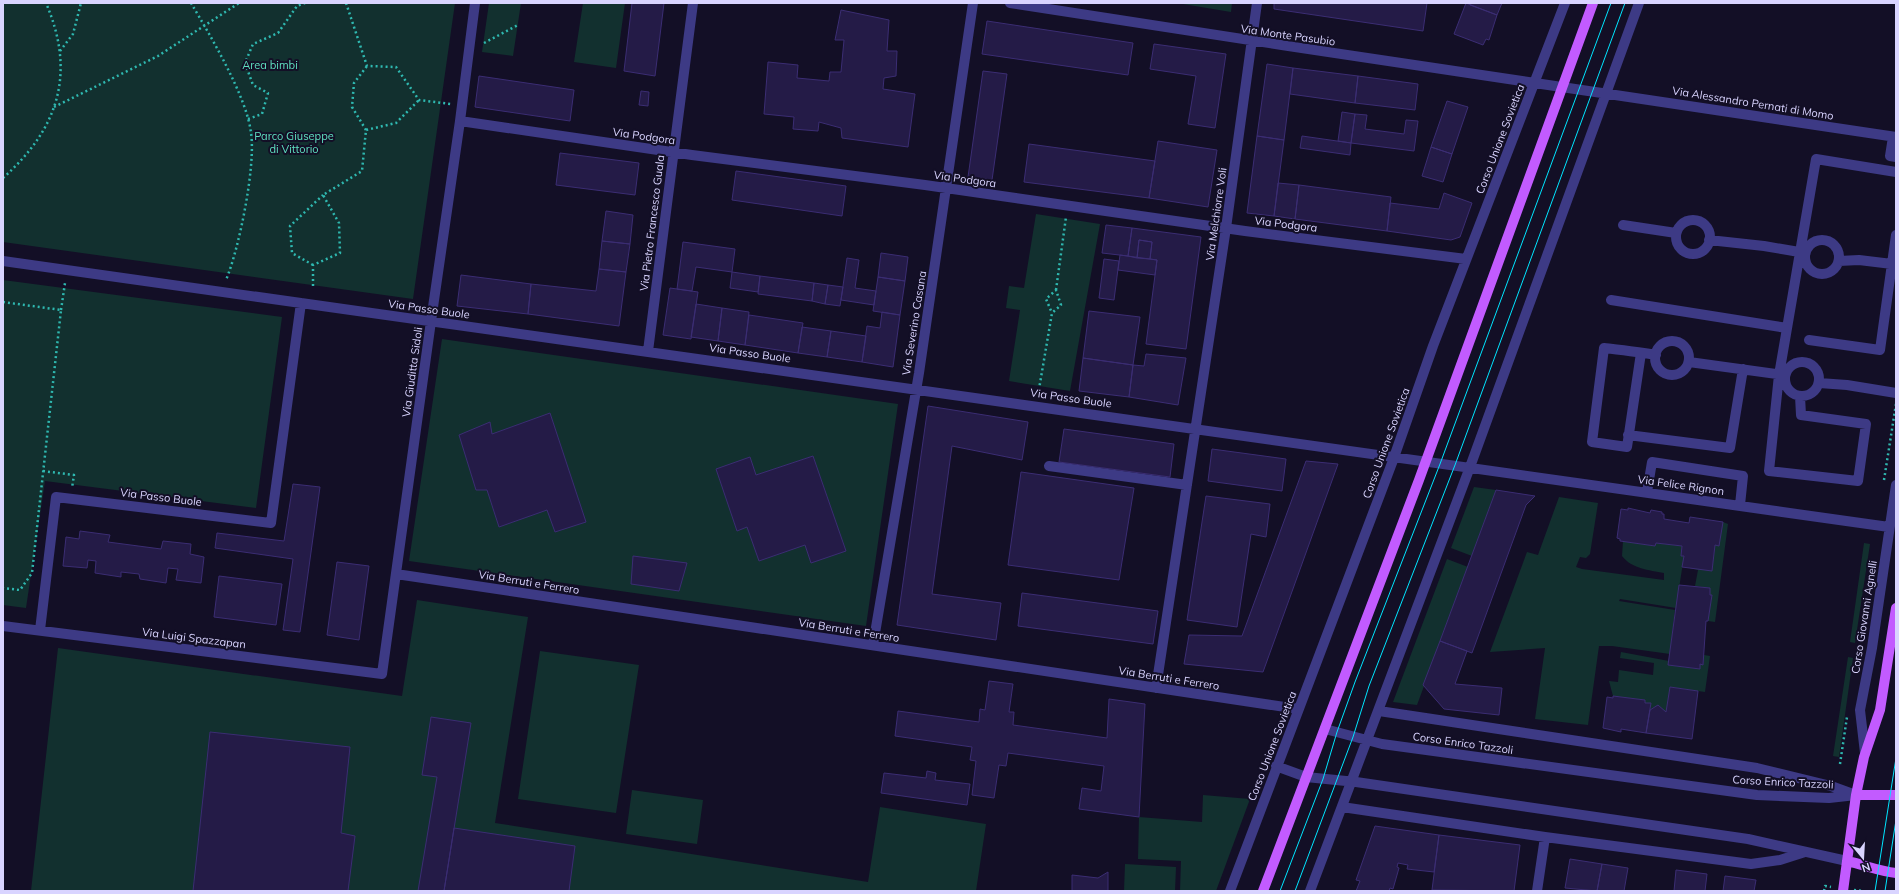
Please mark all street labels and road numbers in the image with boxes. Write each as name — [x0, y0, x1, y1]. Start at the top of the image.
street label: Via Monte Pasubio — [1240, 21, 1336, 49]
street label: Corso Unione Sovietica — [1473, 82, 1527, 196]
street label: Via Alessandro Pernati di Momo — [1671, 83, 1835, 123]
street label: Via Podgora — [612, 125, 676, 147]
street label: Via Pietro Francesco Guala — [637, 154, 667, 292]
street label: Via Melchiorre Voli — [1203, 167, 1229, 261]
street label: Via Podgora — [933, 168, 997, 190]
street label: Via Podgora — [1254, 213, 1318, 235]
street label: Via Severino Casana — [899, 270, 929, 376]
street label: Via Passo Buole — [387, 296, 471, 322]
street label: Via Giuditta Sidoli — [399, 326, 425, 418]
street label: Via Passo Buole — [708, 340, 792, 366]
street label: Via Passo Buole — [1029, 385, 1113, 411]
street label: Corso Unione Sovietica — [1359, 386, 1413, 500]
street label: Via Felice Rignon — [1637, 472, 1725, 498]
street label: Via Passo Buole — [119, 485, 203, 509]
street label: Corso Giovanni Agnelli — [1848, 559, 1880, 675]
street label: Via Berruti e Ferrero — [478, 567, 580, 597]
street label: Via Berruti e Ferrero — [798, 615, 900, 645]
street label: Via Luigi Spazzapan — [141, 625, 247, 651]
street label: Via Berruti e Ferrero — [1118, 663, 1220, 693]
street label: Corso Unione Sovietica — [1245, 689, 1299, 803]
street label: Corso Enrico Tazzoli — [1412, 729, 1514, 757]
street label: Corso Enrico Tazzoli — [1732, 772, 1834, 792]

